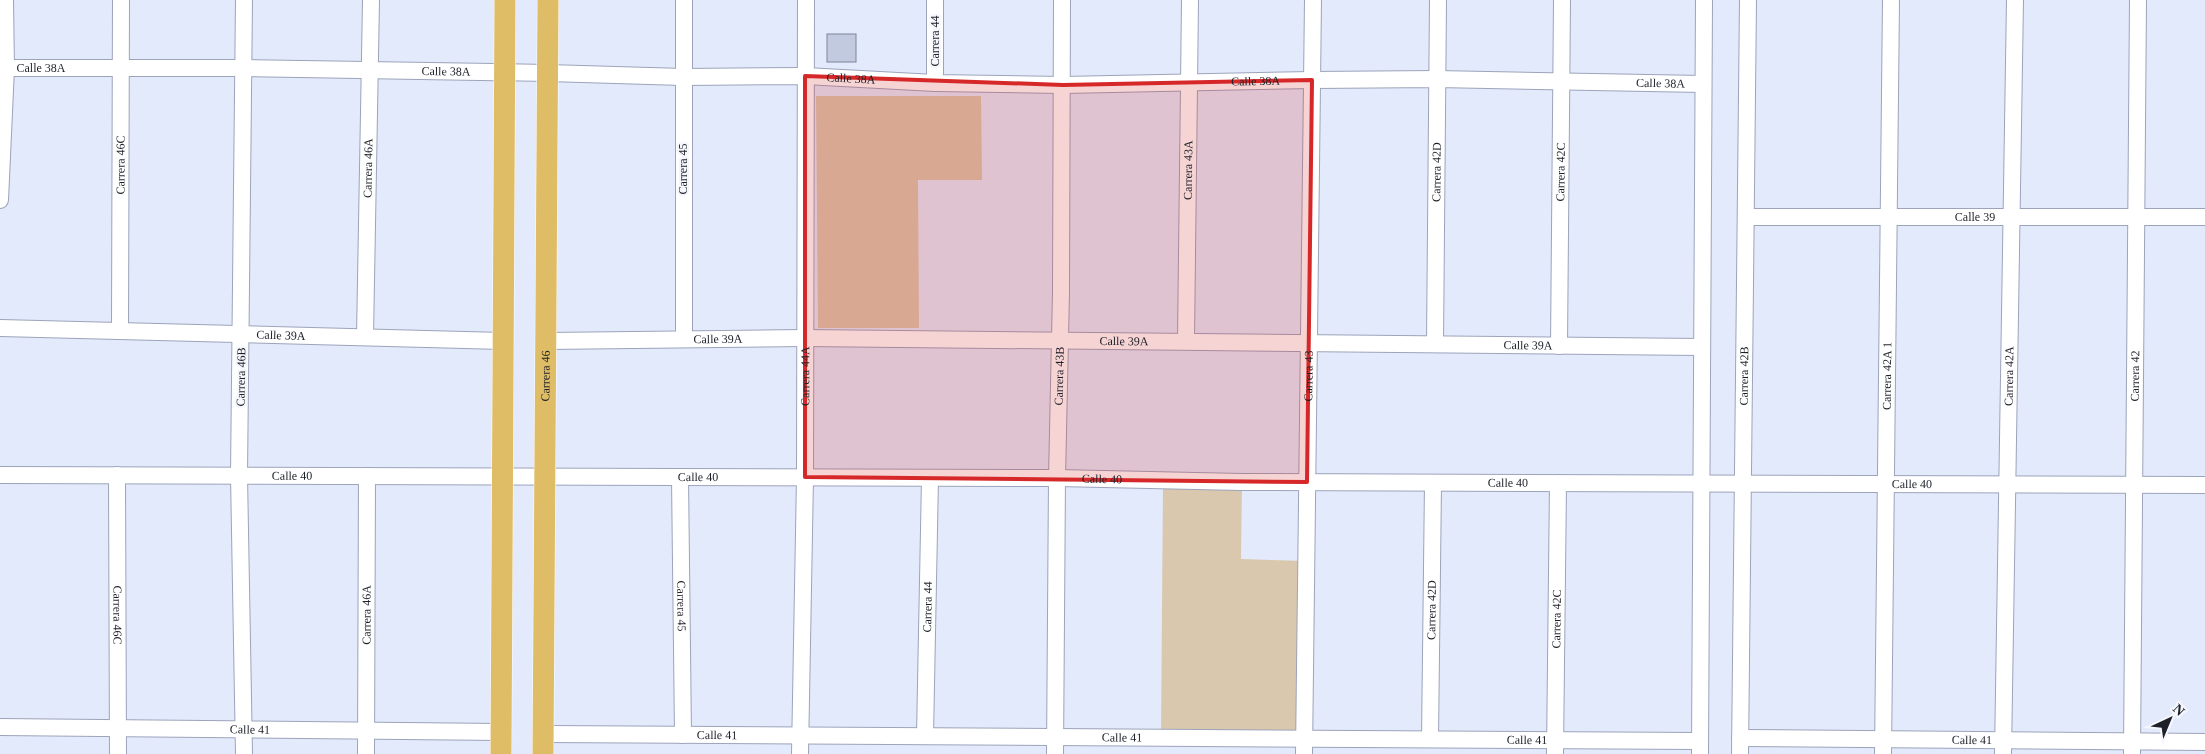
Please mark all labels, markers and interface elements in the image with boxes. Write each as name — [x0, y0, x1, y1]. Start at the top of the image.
street label: Carrera 44 — [928, 16, 942, 66]
street label: Calle 38A — [16, 61, 66, 75]
street label: Calle 38A — [421, 64, 471, 79]
street label: Calle 38A — [826, 70, 876, 87]
street label: Calle 38A — [1231, 74, 1281, 89]
street label: Calle 38A — [1636, 76, 1686, 91]
street label: Carrera 46C — [113, 135, 128, 195]
street label: Carrera 46A — [360, 138, 376, 198]
street label: Carrera 43A — [1181, 140, 1195, 200]
street label: Carrera 42D — [1429, 142, 1444, 202]
street label: Carrera 42C — [1553, 142, 1568, 202]
street label: Carrera 45 — [676, 144, 690, 194]
street label: Calle 39 — [1955, 210, 1995, 224]
street label: Calle 39A — [256, 328, 306, 343]
street label: Calle 39A — [693, 332, 743, 346]
street label: Calle 39A — [1099, 334, 1149, 348]
street label: Calle 39A — [1503, 338, 1553, 353]
street label: Carrera 42A 1 — [1880, 342, 1894, 410]
street label: Carrera 44A — [798, 346, 812, 406]
street label: Carrera 43B — [1052, 346, 1067, 406]
street label: Carrera 42B — [1737, 346, 1751, 406]
street label: Carrera 42A — [2002, 346, 2016, 406]
street label: Carrera 46B — [233, 347, 249, 407]
street label: Carrera 46 — [538, 350, 553, 402]
street label: Carrera 43 — [1301, 350, 1316, 402]
street label: Carrera 42 — [2128, 350, 2142, 402]
street label: Calle 40 — [272, 469, 312, 483]
street label: Calle 40 — [678, 470, 718, 484]
street label: Calle 40 — [1082, 472, 1122, 486]
street label: Calle 40 — [1488, 476, 1528, 490]
street label: Calle 40 — [1892, 477, 1932, 491]
street label: Carrera 45 — [674, 580, 689, 632]
street label: Carrera 42D — [1424, 580, 1439, 640]
street label: Carrera 44 — [920, 581, 935, 633]
street label: Carrera 46C — [110, 585, 125, 645]
street label: Carrera 46A — [359, 585, 374, 645]
street label: Carrera 42C — [1549, 589, 1564, 649]
north arrow — [2145, 694, 2195, 744]
text: N — [2170, 701, 2188, 719]
street label: Calle 41 — [230, 722, 270, 737]
street label: Calle 41 — [697, 728, 737, 742]
street label: Calle 41 — [1102, 730, 1142, 745]
street label: Calle 41 — [1507, 733, 1547, 747]
street label: Calle 41 — [1952, 733, 1992, 747]

